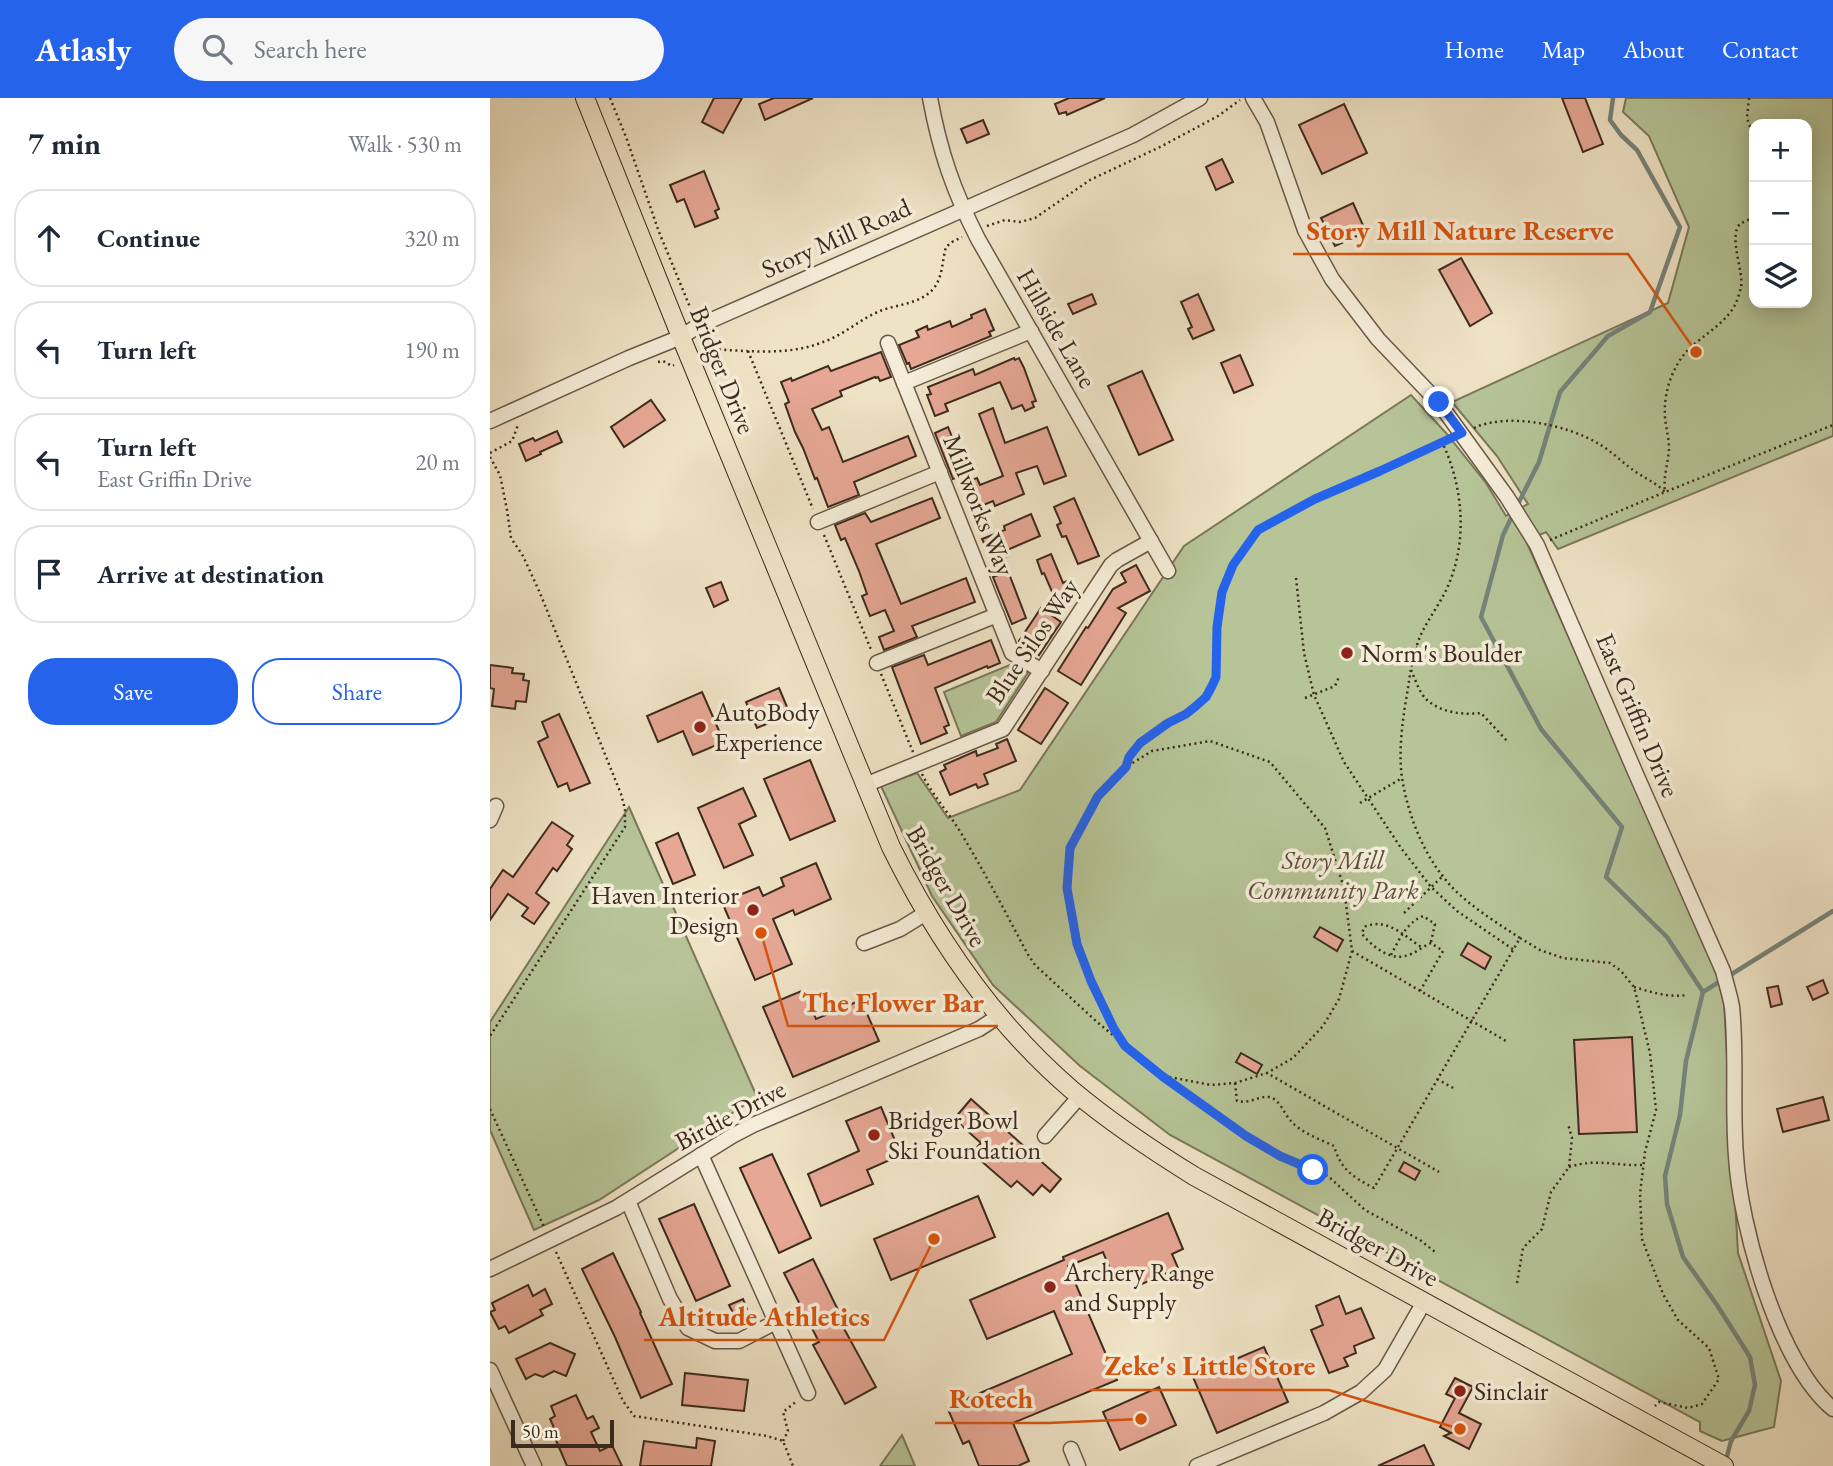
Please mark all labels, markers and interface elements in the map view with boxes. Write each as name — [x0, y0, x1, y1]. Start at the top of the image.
search box — [174, 18, 664, 81]
text: Atlasly — [35, 28, 132, 71]
icon: search — [198, 30, 236, 68]
text: Search here — [254, 32, 367, 66]
text: Home — [1444, 34, 1504, 65]
text: Map — [1542, 34, 1585, 65]
text: About — [1623, 34, 1684, 65]
text: Contact — [1722, 34, 1798, 65]
map controls — [1749, 119, 1812, 308]
button: + — [1749, 119, 1812, 182]
text: 7 min — [28, 124, 101, 163]
text: Walk · 530 m — [348, 129, 462, 159]
button: − — [1749, 182, 1812, 245]
street label: Story Mill Road — [756, 190, 917, 286]
callout: Story Mill Nature Reserve — [1293, 205, 1628, 254]
text: Story Mill Nature Reserve — [1306, 212, 1614, 248]
icon: ahead — [30, 219, 68, 257]
text: Continue — [97, 221, 200, 255]
text: 320 m — [404, 223, 460, 253]
button: layers — [1749, 245, 1812, 308]
street label: Hillside Lane — [1009, 262, 1105, 394]
street label: Bridger Drive — [682, 301, 764, 439]
icon: left — [30, 331, 68, 369]
text: Turn left — [97, 333, 196, 367]
text: 190 m — [404, 335, 460, 365]
route end — [1423, 386, 1454, 417]
street label: Millworks Way — [935, 429, 1023, 581]
text: Turn left — [97, 430, 196, 464]
icon: left — [30, 443, 68, 481]
text: 20 m — [415, 447, 460, 477]
text: East Griffin Drive — [97, 464, 252, 494]
icon: arrive — [30, 555, 68, 593]
text: Arrive at destination — [97, 557, 324, 591]
street label: Blue Silos Way — [978, 571, 1087, 710]
street label: East Griffin Drive — [1588, 628, 1688, 802]
place label: Norm's Boulder — [1361, 636, 1523, 670]
marker: Norm's Boulder — [1339, 645, 1355, 661]
button: Save — [28, 658, 238, 725]
button: Share — [252, 658, 462, 725]
place label: AutoBody Experience — [713, 695, 823, 759]
marker: AutoBody Experience — [692, 719, 708, 735]
street label: Bridger Drive — [899, 819, 995, 953]
park label: Story Mill Community Park — [1247, 843, 1419, 907]
place label: Haven Interior Design — [591, 878, 739, 942]
marker: Haven Interior Design — [745, 902, 761, 918]
callout: The Flower Bar — [788, 977, 998, 1026]
text: The Flower Bar — [802, 984, 984, 1020]
street label: Birdie Drive — [669, 1072, 791, 1158]
place label: Bridger Bowl Ski Foundation — [888, 1103, 1042, 1167]
marker: Bridger Bowl Ski Foundation — [866, 1127, 882, 1143]
route start — [1297, 1154, 1328, 1185]
street label: Bridger Drive — [1311, 1200, 1445, 1294]
place label: Archery Range and Supply — [1063, 1255, 1214, 1319]
marker: Archery Range and Supply — [1042, 1279, 1058, 1295]
callout: Altitude Athletics — [644, 1291, 884, 1340]
text: Altitude Athletics — [657, 1298, 870, 1334]
callout: Zeke's Little Store — [1090, 1341, 1329, 1390]
text: Zeke's Little Store — [1105, 1347, 1315, 1383]
callout: Rotech — [935, 1374, 1048, 1423]
place label: Sinclair — [1474, 1374, 1549, 1408]
text: Rotech — [949, 1380, 1033, 1416]
marker: Sinclair — [1452, 1383, 1468, 1399]
scale bar — [511, 1417, 614, 1449]
text: 50 m — [522, 1419, 559, 1444]

